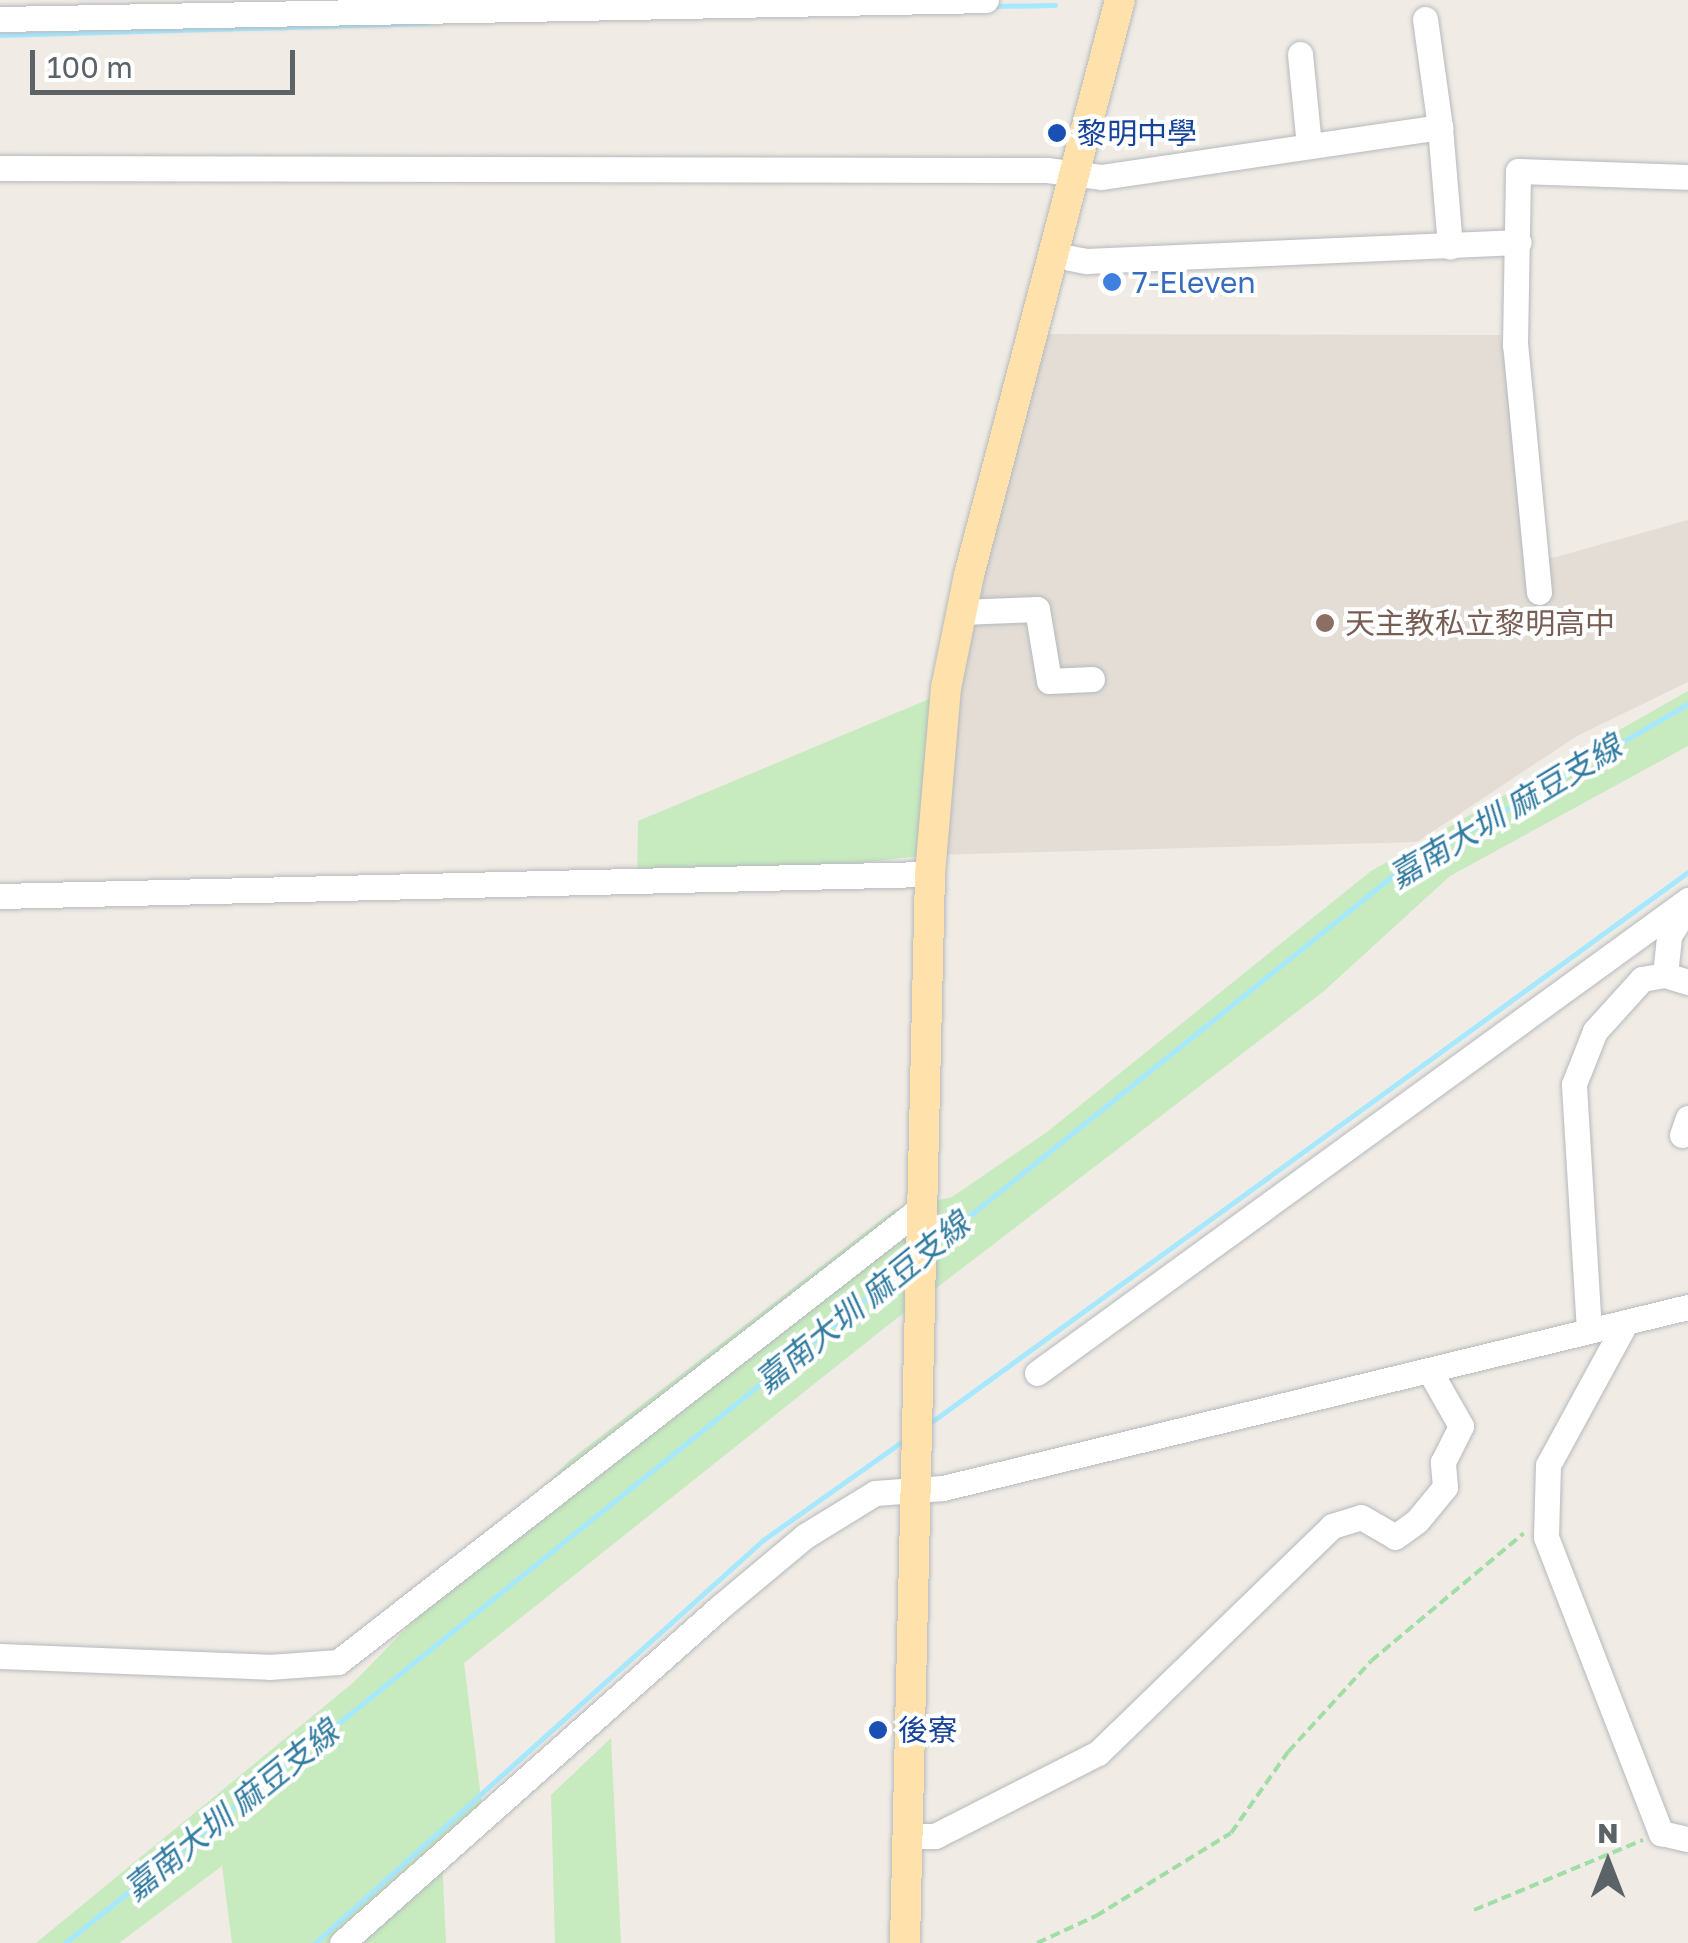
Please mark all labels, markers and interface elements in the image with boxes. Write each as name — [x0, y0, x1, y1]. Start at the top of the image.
scale bar — [35, 30, 300, 92]
text: 100 m — [47, 49, 133, 85]
place label: 黎明中學 — [1077, 115, 1197, 151]
marker: 黎明中學 — [1046, 122, 1068, 144]
place label: 7-Eleven — [1132, 264, 1256, 300]
marker: 7-Eleven — [1101, 271, 1123, 293]
place label: 天主教私立黎明高中 — [1345, 605, 1615, 641]
marker: 天主教私立黎明高中 — [1314, 612, 1336, 634]
water label: 嘉南大圳 麻豆支線 — [1382, 727, 1628, 895]
water label: 嘉南大圳 麻豆支線 — [747, 1204, 977, 1400]
water label: 嘉南大圳 麻豆支線 — [116, 1712, 346, 1908]
place label: 後寮 — [898, 1712, 958, 1748]
marker: 後寮 — [867, 1719, 889, 1741]
north arrow — [1558, 1813, 1658, 1913]
text: N — [1597, 1816, 1619, 1849]

